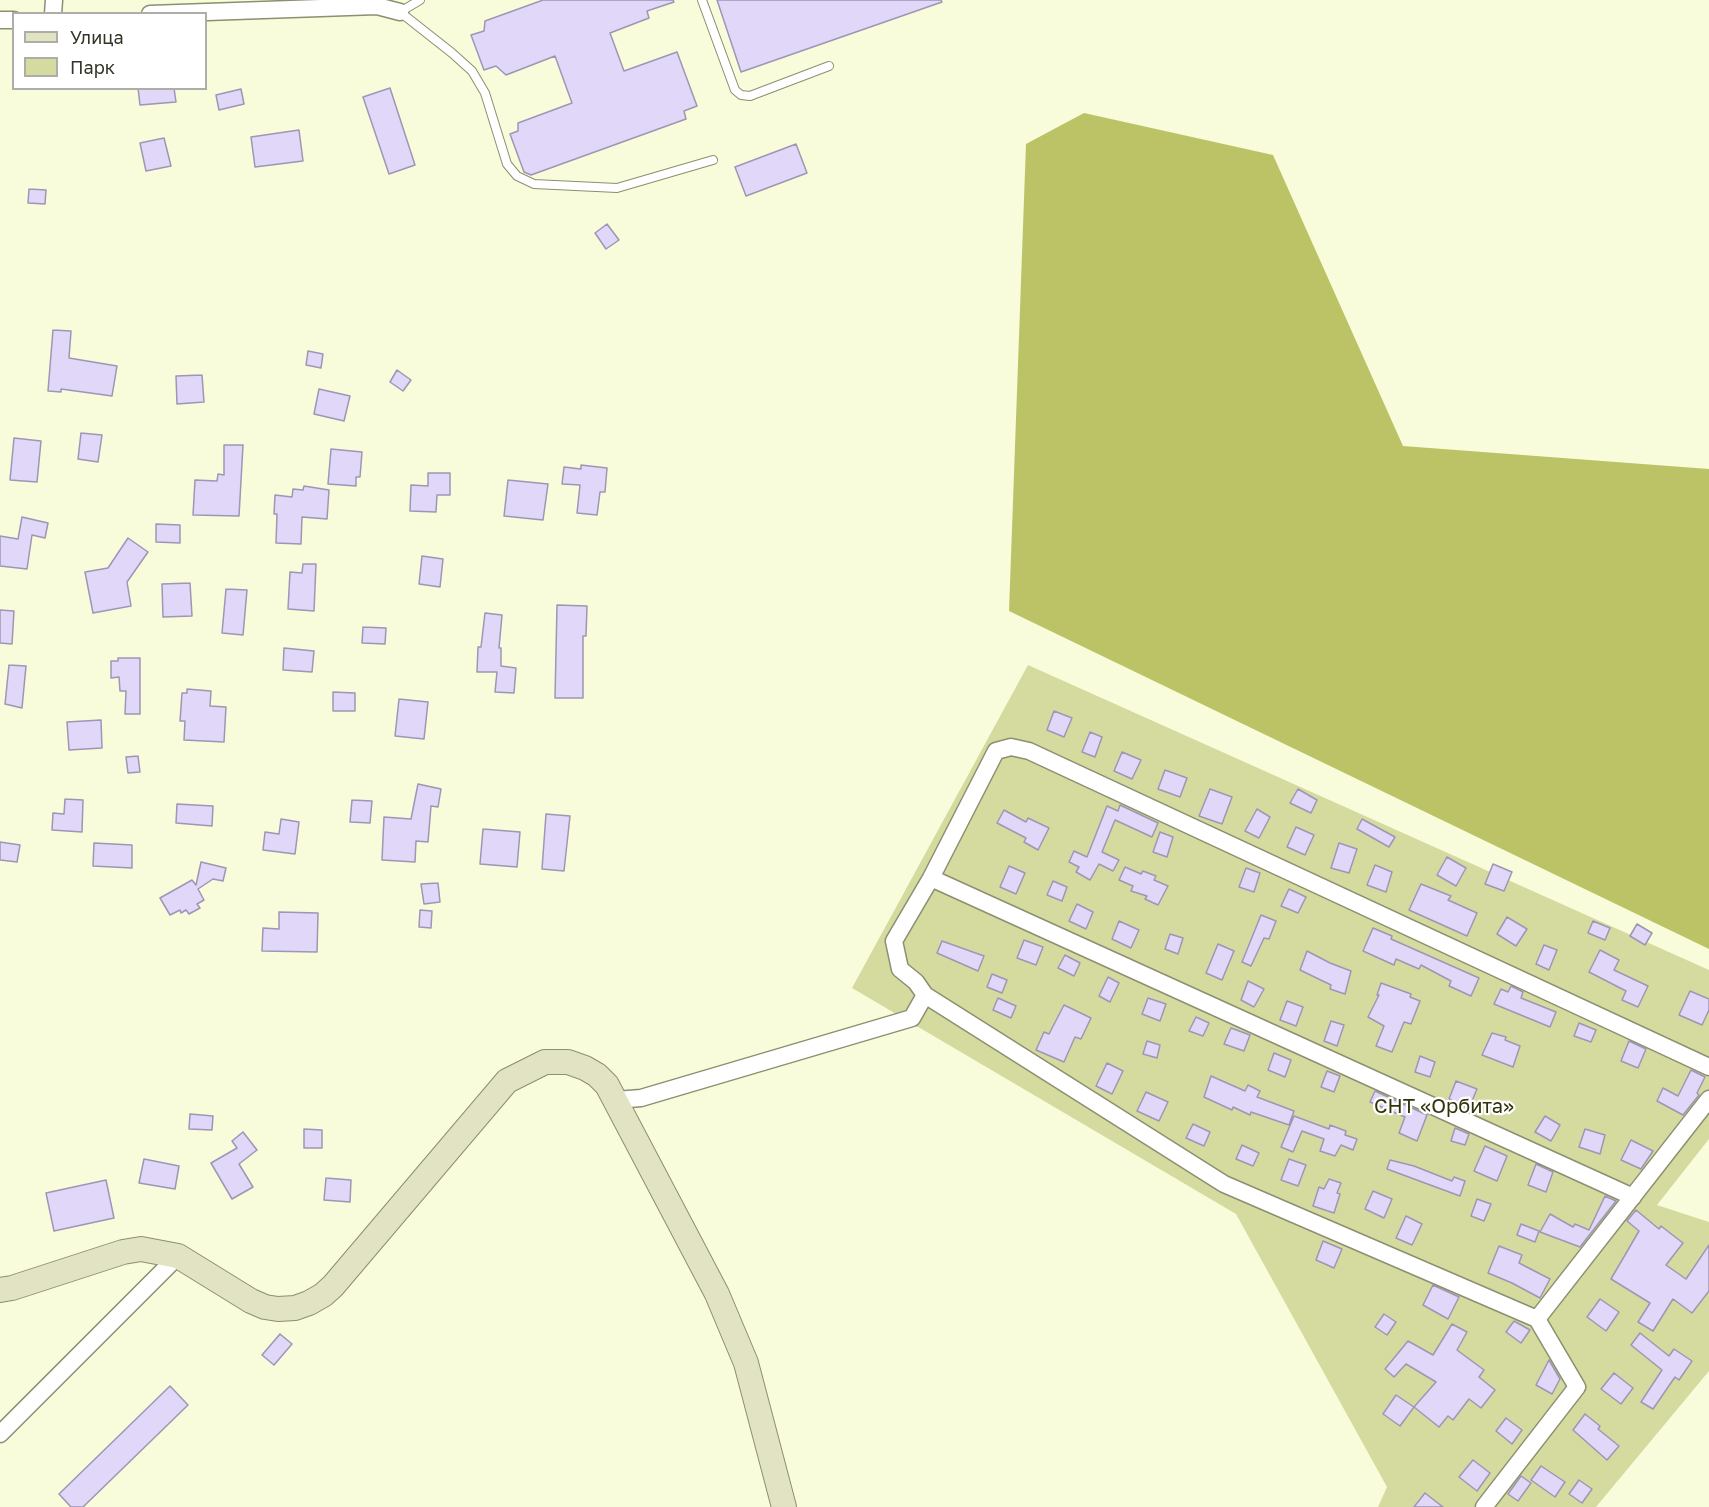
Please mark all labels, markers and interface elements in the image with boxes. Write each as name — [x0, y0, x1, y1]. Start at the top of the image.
legend — [12, 12, 207, 90]
text: Улица — [70, 26, 124, 48]
text: Парк — [70, 56, 115, 78]
park label: СНТ «Орбита» — [1374, 1095, 1514, 1119]

